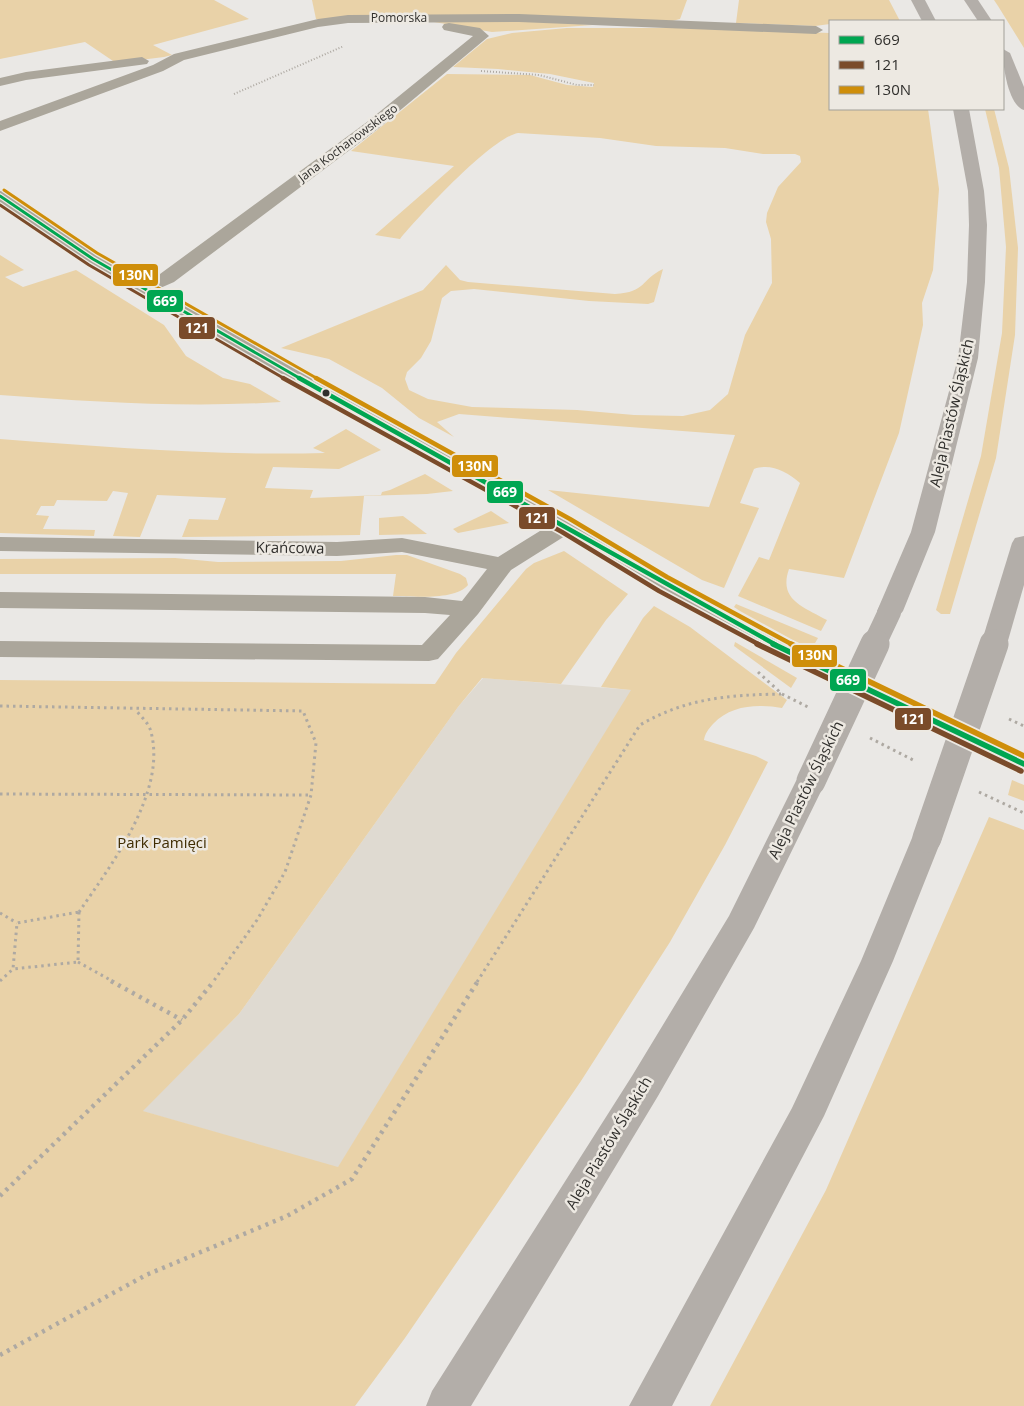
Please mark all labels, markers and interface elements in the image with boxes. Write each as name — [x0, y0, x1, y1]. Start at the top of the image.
street label: Pomorska — [371, 9, 427, 26]
legend — [829, 20, 1004, 110]
text: 669 — [874, 29, 900, 49]
text: 121 — [874, 54, 900, 74]
text: 130N — [874, 79, 911, 99]
street label: Jana Kochanowskiego — [294, 99, 401, 186]
line badge: 130N — [112, 263, 159, 287]
text: 130N — [118, 265, 154, 284]
line badge: 669 — [146, 289, 184, 313]
text: 669 — [153, 291, 177, 310]
line badge: 121 — [178, 316, 216, 340]
text: 121 — [185, 318, 209, 337]
street label: Aleja Piastów Śląskich — [924, 337, 978, 489]
unlabelled marker — [321, 388, 331, 398]
line badge: 130N — [451, 454, 499, 478]
text: 130N — [457, 456, 493, 475]
line badge: 669 — [486, 480, 524, 504]
text: 669 — [493, 482, 517, 501]
line badge: 121 — [518, 506, 556, 530]
text: 121 — [525, 508, 549, 527]
street label: Krańcowa — [255, 536, 325, 558]
line badge: 130N — [791, 644, 838, 668]
text: 130N — [797, 645, 833, 664]
line badge: 669 — [829, 668, 867, 692]
text: 669 — [836, 670, 860, 689]
line badge: 121 — [894, 707, 932, 731]
text: 121 — [901, 709, 925, 728]
street label: Aleja Piastów Śląskich — [763, 717, 847, 862]
park label: Park Pamięci — [117, 832, 207, 852]
street label: Aleja Piastów Śląskich — [561, 1072, 656, 1213]

